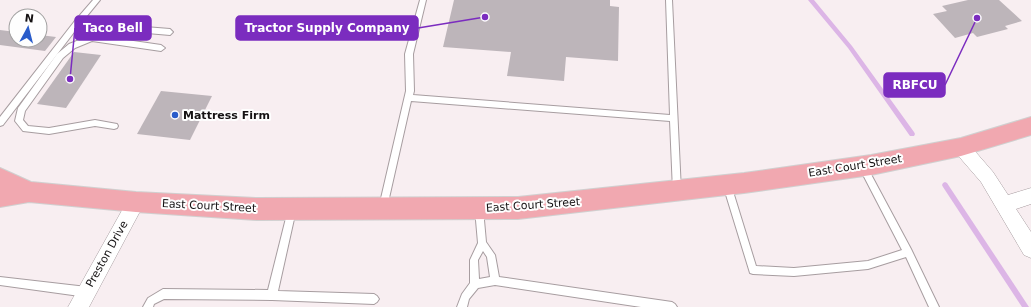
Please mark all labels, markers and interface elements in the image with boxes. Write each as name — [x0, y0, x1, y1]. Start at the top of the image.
north arrow — [8, 8, 48, 48]
text: N — [24, 12, 35, 26]
callout: Taco Bell — [75, 16, 151, 40]
callout: Tractor Supply Company — [236, 16, 418, 40]
text: Taco Bell — [83, 21, 143, 35]
text: Tractor Supply Company — [244, 21, 410, 35]
callout: RBFCU — [884, 73, 945, 97]
text: RBFCU — [892, 78, 938, 92]
place label: Mattress Firm — [183, 109, 270, 122]
marker: Mattress Firm — [170, 110, 180, 120]
street label: East Court Street — [807, 152, 903, 180]
street label: East Court Street — [485, 195, 581, 215]
street label: East Court Street — [162, 197, 257, 215]
street label: Preston Drive — [83, 218, 131, 290]

